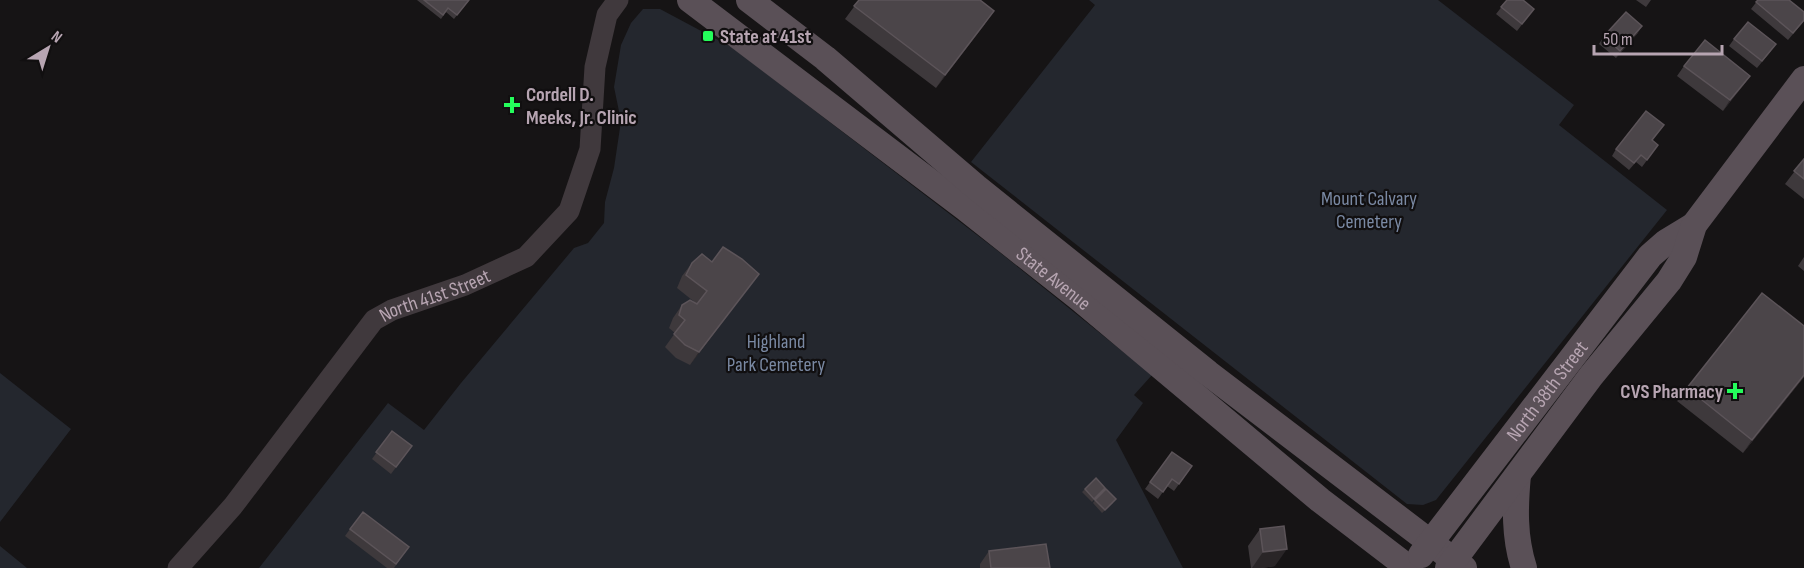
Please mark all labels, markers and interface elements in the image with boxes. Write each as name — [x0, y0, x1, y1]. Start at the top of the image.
north arrow — [18, 18, 78, 78]
scale bar — [1594, 18, 1722, 56]
place label: State at 41st — [720, 25, 812, 49]
text: N — [47, 27, 66, 47]
marker: State at 41st — [701, 29, 715, 43]
text: 50 m — [1603, 29, 1633, 50]
place label: Cordell D. Meeks, Jr. Clinic — [526, 83, 637, 130]
marker: Cordell D. Meeks, Jr. Clinic — [503, 96, 521, 114]
park label: Mount Calvary Cemetery — [1321, 187, 1417, 234]
street label: State Avenue — [1011, 242, 1095, 316]
street label: North 41st Street — [375, 264, 494, 328]
park label: Highland Park Cemetery — [727, 330, 825, 377]
street label: North 38th Street — [1502, 336, 1594, 446]
place label: CVS Pharmacy — [1620, 380, 1724, 404]
marker: CVS Pharmacy — [1728, 384, 1742, 398]

